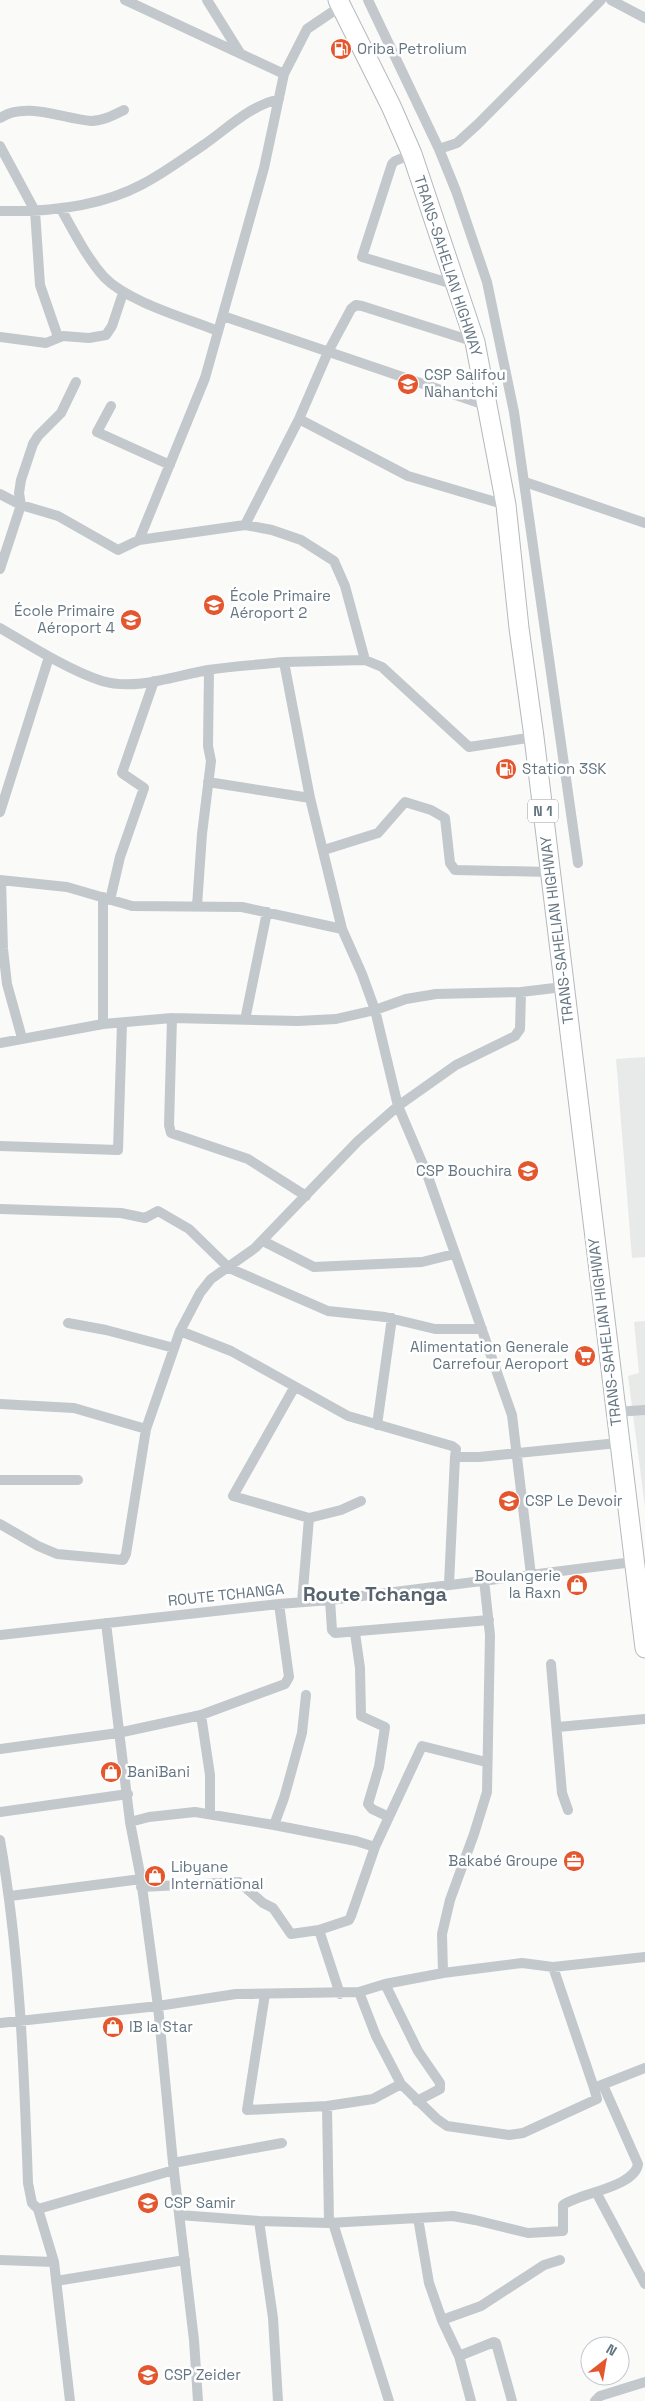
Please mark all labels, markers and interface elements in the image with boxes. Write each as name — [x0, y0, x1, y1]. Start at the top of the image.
fuel station icon: Oriba Petrolium — [329, 37, 353, 61]
place label: Oriba Petrolium — [357, 39, 467, 58]
street label: TRANS-SAHELIAN HIGHWAY — [410, 173, 487, 359]
place label: CSP Salifou Nahantchi — [424, 365, 506, 401]
school or university icon: CSP Salifou Nahantchi — [396, 372, 420, 396]
place label: École Primaire Aéroport 2 — [230, 586, 331, 622]
school or university icon: École Primaire Aéroport 2 — [202, 593, 226, 617]
place label: École Primaire Aéroport 4 — [14, 601, 115, 637]
school or university icon: École Primaire Aéroport 4 — [119, 608, 143, 632]
fuel station icon: Station 3SK — [494, 757, 518, 781]
place label: Station 3SK — [522, 759, 607, 778]
road number: N 1 — [528, 799, 558, 822]
street label: TRANS-SAHELIAN HIGHWAY — [536, 835, 577, 1025]
school or university icon: CSP Bouchira — [516, 1159, 540, 1183]
place label: CSP Bouchira — [416, 1161, 512, 1180]
street label: TRANS-SAHELIAN HIGHWAY — [584, 1237, 625, 1427]
place label: Alimentation Generale Carrefour Aeroport — [410, 1337, 569, 1373]
supermarket icon: Alimentation Generale Carrefour Aeroport — [573, 1344, 597, 1368]
school or university icon: CSP Le Devoir — [497, 1489, 521, 1513]
place label: CSP Le Devoir — [525, 1491, 623, 1510]
place label: Boulangerie la Raxn — [474, 1566, 561, 1602]
shop icon: Boulangerie la Raxn — [565, 1573, 589, 1597]
street label: ROUTE TCHANGA — [167, 1579, 286, 1610]
district label: Route Tchanga — [303, 1581, 447, 1607]
shop icon: BaniBani — [99, 1760, 123, 1784]
place label: BaniBani — [127, 1762, 190, 1781]
office icon: Bakabé Groupe — [562, 1849, 586, 1873]
place label: Bakabé Groupe — [448, 1851, 558, 1870]
place label: Libyane International — [171, 1857, 264, 1893]
shop icon: Libyane International — [143, 1864, 167, 1888]
shop icon: IB la Star — [101, 2015, 125, 2039]
place label: IB la Star — [129, 2017, 193, 2036]
school or university icon: CSP Samir — [136, 2191, 160, 2215]
place label: CSP Samir — [164, 2193, 236, 2212]
north arrow — [580, 2336, 630, 2386]
text: N — [603, 2340, 620, 2360]
school or university icon: CSP Zeider — [136, 2363, 160, 2387]
place label: CSP Zeider — [164, 2365, 241, 2384]

